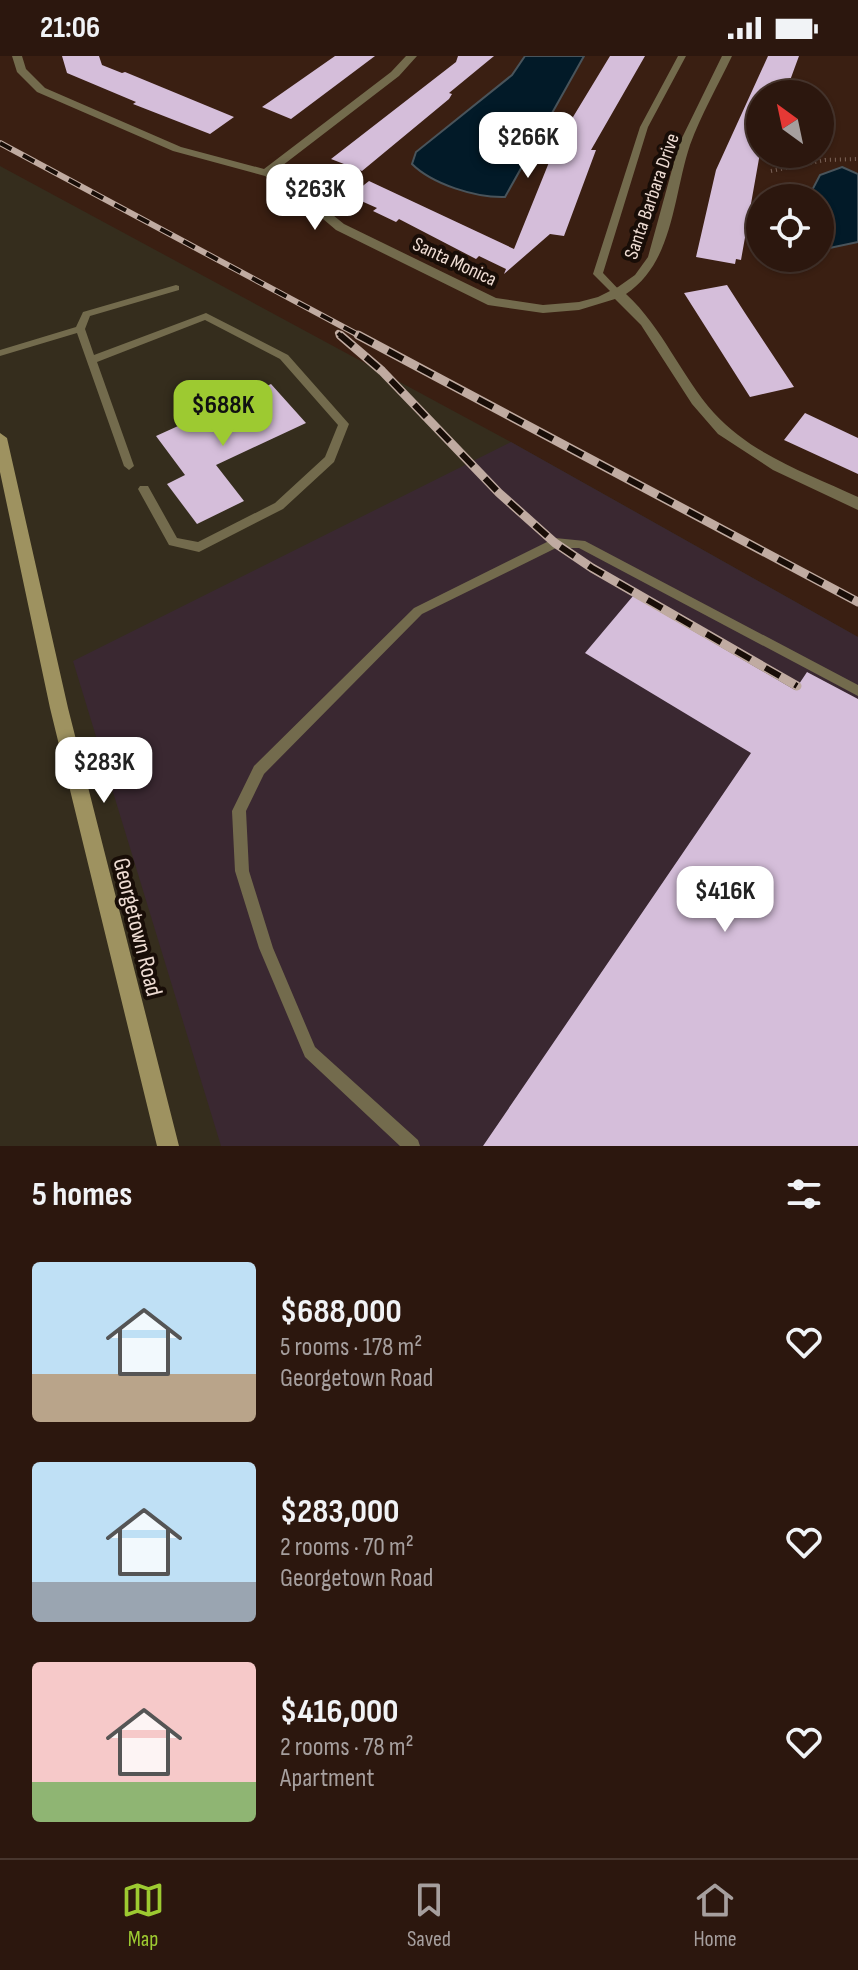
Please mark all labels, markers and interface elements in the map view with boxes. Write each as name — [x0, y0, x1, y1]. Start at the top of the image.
text: 21:06 — [40, 10, 100, 46]
north arrow — [746, 80, 834, 168]
map controls — [746, 80, 834, 272]
pin: $266K — [472, 112, 584, 180]
text: $266K — [497, 122, 559, 153]
street label: Santa Barbara Drive — [619, 130, 685, 262]
pin: $263K — [259, 164, 371, 232]
text: $263K — [284, 174, 346, 205]
button: locate — [746, 184, 834, 272]
street label: Santa Monica — [409, 232, 500, 292]
pin: $688K — [167, 380, 279, 448]
text: $688K — [192, 390, 254, 421]
pin: $283K — [48, 737, 160, 805]
text: $283K — [73, 747, 135, 778]
street label: Georgetown Road — [106, 855, 169, 999]
pin: $416K — [669, 866, 781, 934]
text: $416K — [695, 876, 755, 907]
icon: filters — [782, 1172, 826, 1216]
text: 5 homes — [32, 1174, 132, 1215]
text: $688,000 — [280, 1291, 402, 1332]
icon: home — [96, 1294, 192, 1390]
icon: heart — [782, 1320, 826, 1364]
text: 5 rooms · 178 m² — [280, 1332, 422, 1363]
text: Georgetown Road — [280, 1363, 433, 1394]
text: $283,000 — [280, 1491, 399, 1532]
icon: home — [96, 1494, 192, 1590]
icon: heart — [782, 1520, 826, 1564]
text: 2 rooms · 70 m² — [280, 1532, 414, 1563]
text: Georgetown Road — [280, 1563, 433, 1594]
text: $416,000 — [280, 1691, 398, 1732]
icon: home — [96, 1694, 192, 1790]
icon: heart — [782, 1720, 826, 1764]
text: 2 rooms · 78 m² — [280, 1732, 414, 1763]
text: Apartment — [280, 1763, 374, 1794]
tab: Map — [121, 1878, 165, 1953]
tab: Saved — [407, 1878, 451, 1953]
tab: Home — [693, 1878, 737, 1953]

